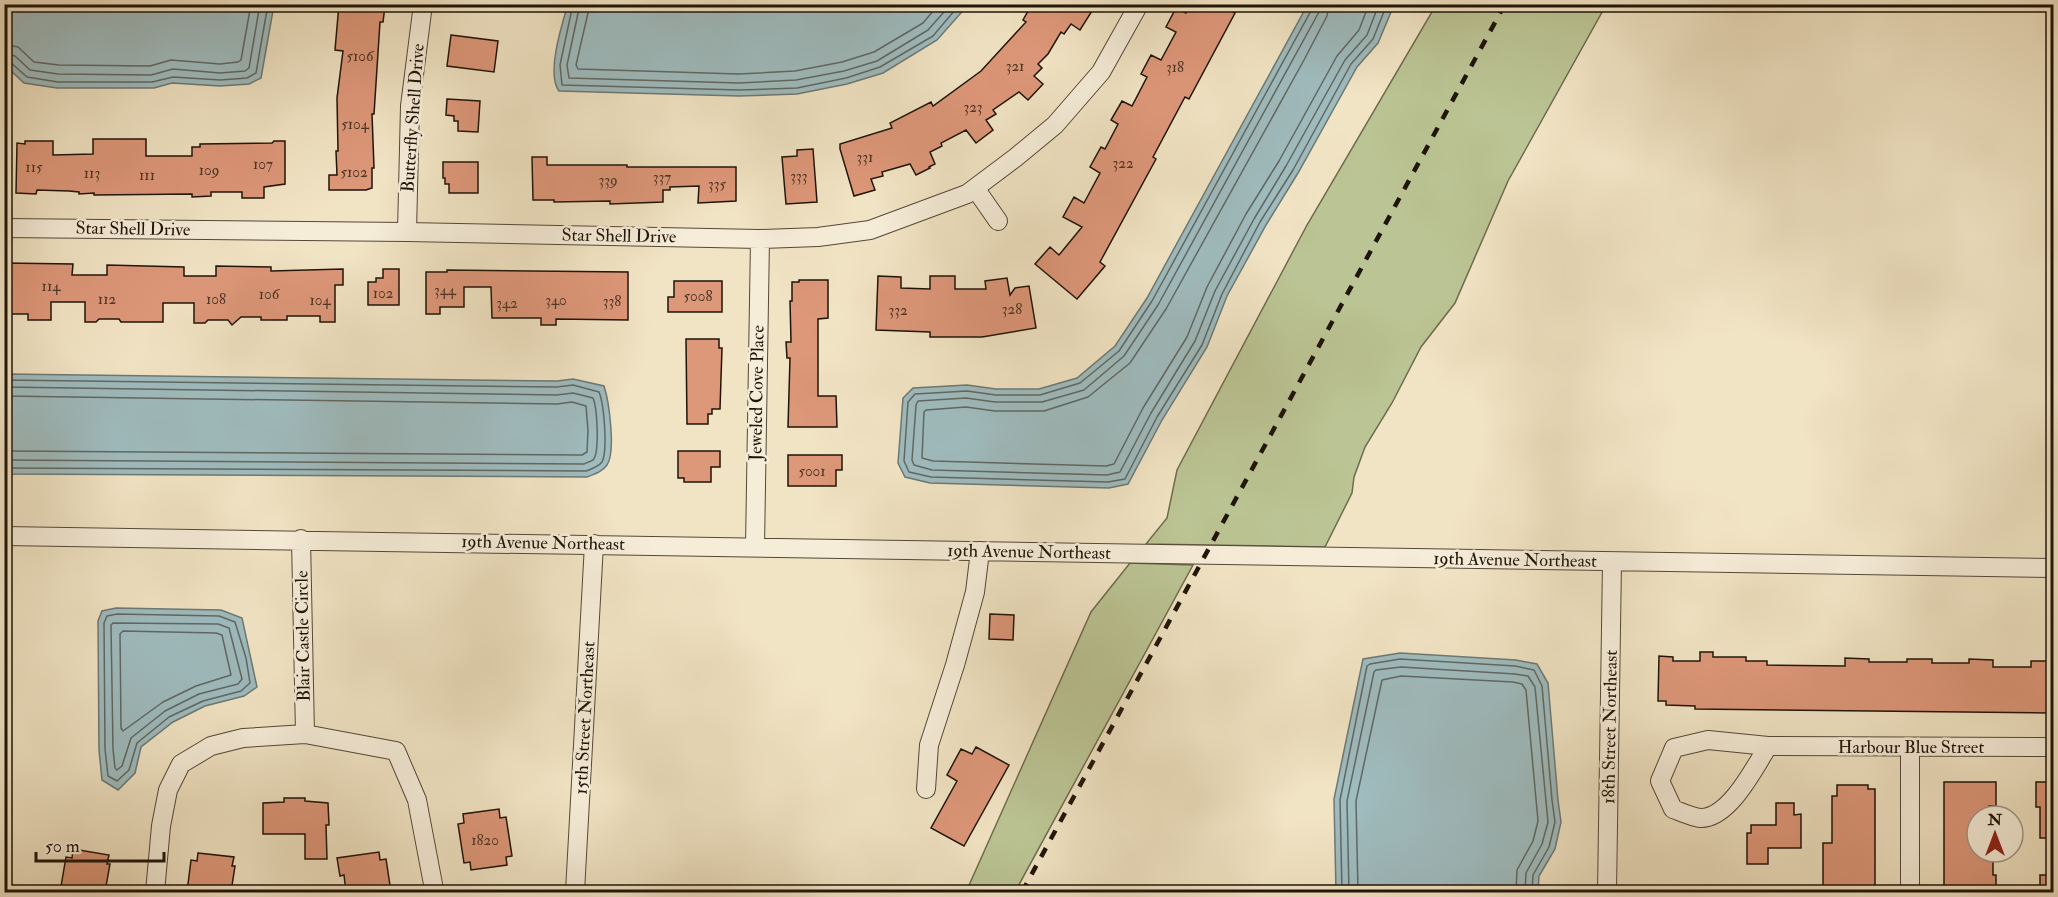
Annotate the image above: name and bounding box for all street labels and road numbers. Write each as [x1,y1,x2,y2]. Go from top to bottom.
street label: Butterfly Shell Drive [396,42,430,193]
street label: Star Shell Drive [75,216,191,242]
street label: Star Shell Drive [561,223,677,249]
street label: Jeweled Cove Place [744,325,770,462]
street label: 19th Avenue Northeast [461,530,625,556]
street label: 19th Avenue Northeast [947,539,1111,565]
street label: 19th Avenue Northeast [1433,547,1597,573]
street label: Blair Castle Circle [290,570,316,702]
street label: 15th Street Northeast [569,640,601,795]
street label: 18th Street Northeast [1597,649,1623,804]
street label: Harbour Blue Street [1838,736,1984,759]

